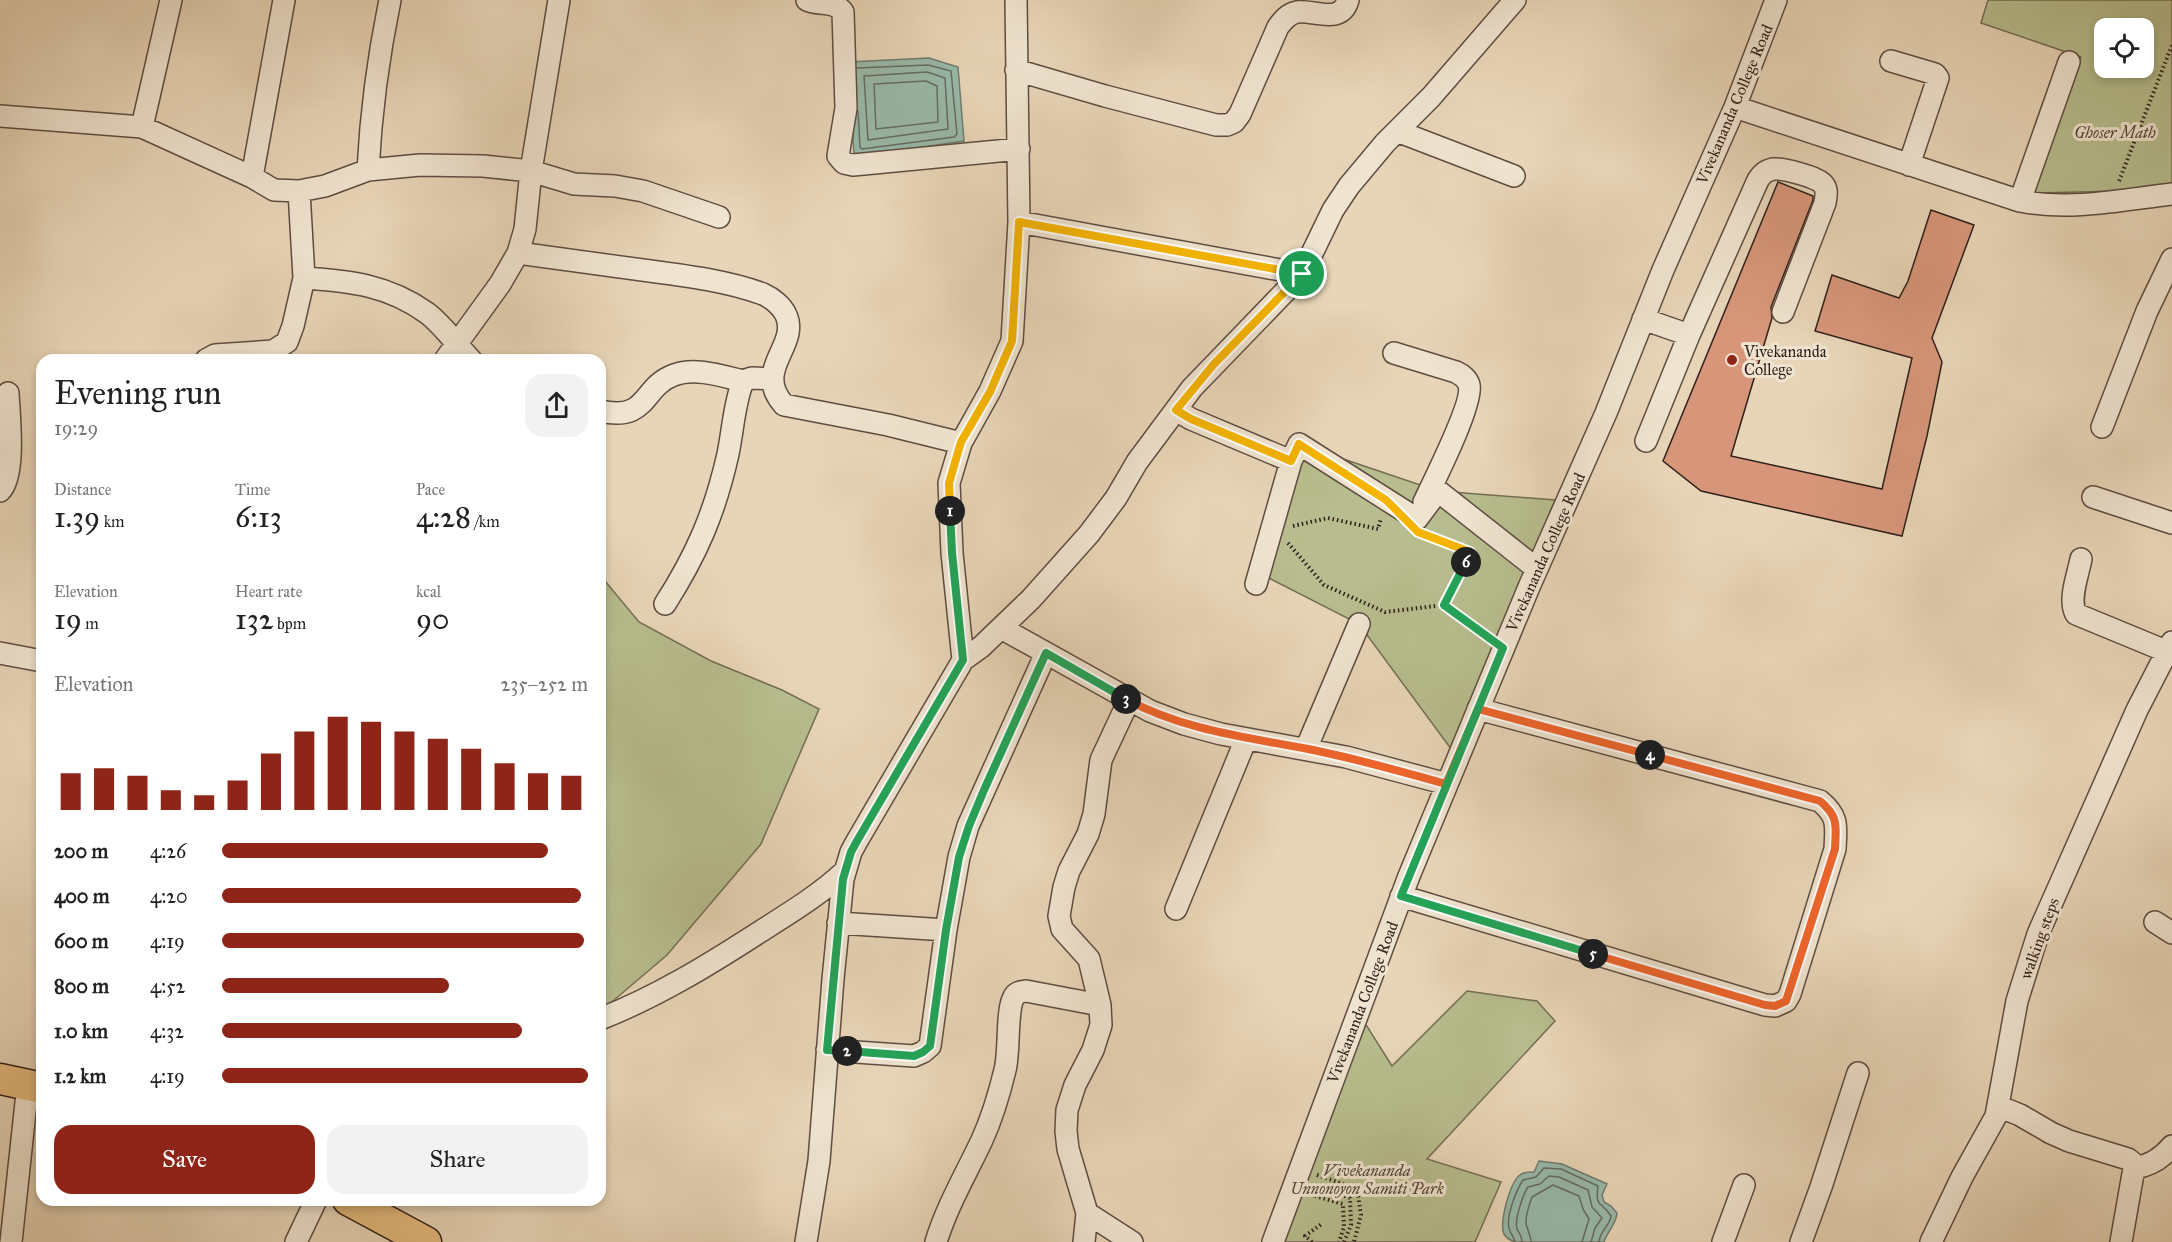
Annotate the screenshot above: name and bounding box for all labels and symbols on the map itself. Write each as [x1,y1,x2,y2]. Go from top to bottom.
street label: Vivekananda College Road [1692,21,1778,188]
park label: Ghoser Math [2074,123,2156,142]
pin [1276,248,1327,299]
place label: Vivekananda College [1743,342,1827,380]
marker: Vivekananda College [1725,353,1739,367]
street label: Vivekananda College Road [1501,470,1590,636]
pin: 1 [935,496,965,526]
pin: 6 [1451,547,1481,577]
pin: 3 [1111,684,1141,714]
pin: 4 [1635,740,1665,770]
street label: walking steps [2016,895,2064,982]
street label: Vivekananda College Road [1322,919,1403,1087]
pin: 5 [1578,939,1608,969]
pin: 2 [832,1036,862,1066]
park label: Vivekananda Unnonoyon Samiti Park [1290,1161,1444,1198]

